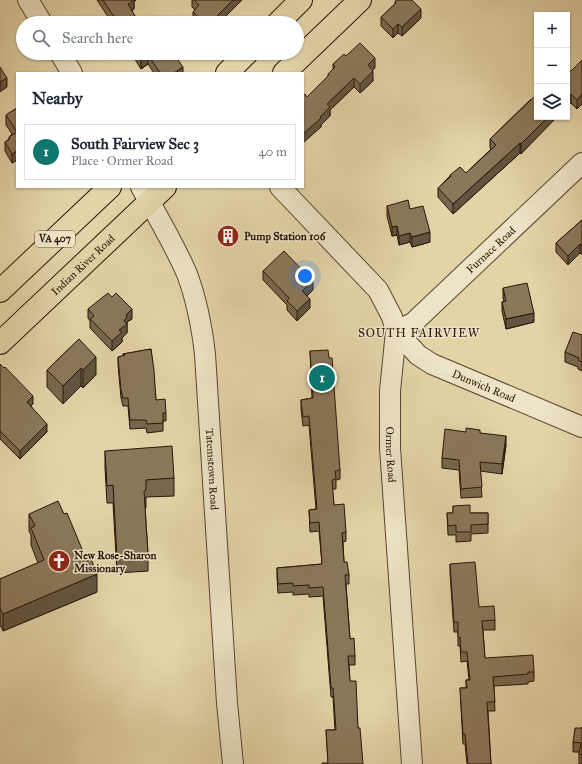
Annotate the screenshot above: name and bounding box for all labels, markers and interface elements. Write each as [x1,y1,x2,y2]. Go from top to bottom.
map controls [534,12,570,120]
button: + [534,12,570,48]
search box [16,16,304,60]
icon: search [30,27,52,49]
text: Search here [62,29,133,47]
button: − [534,48,570,84]
button: layers [534,84,570,120]
text: Nearby [32,88,83,109]
text: South Fairview Sec 3 [71,135,199,153]
text: 1 [43,144,49,160]
text: 40 m [258,144,287,160]
text: Place · Ormer Road [71,153,173,169]
building icon: Pump Station 106 [215,223,241,249]
street label: Furnace Road [464,224,519,276]
place label: Pump Station 106 [244,230,327,244]
road number: VA 407 [35,231,75,247]
street label: Indian River Road [48,231,118,298]
your location [295,266,315,286]
district label: SOUTH FAIRVIEW [358,326,480,340]
pin: 1 [309,363,335,393]
street label: Dunwich Road [450,367,518,405]
street label: Ormer Road [384,426,399,484]
street label: Tatemstown Road [203,428,221,511]
church icon: New Rose-Sharon Missionary [46,548,72,574]
place label: New Rose-Sharon Missionary [74,549,156,576]

